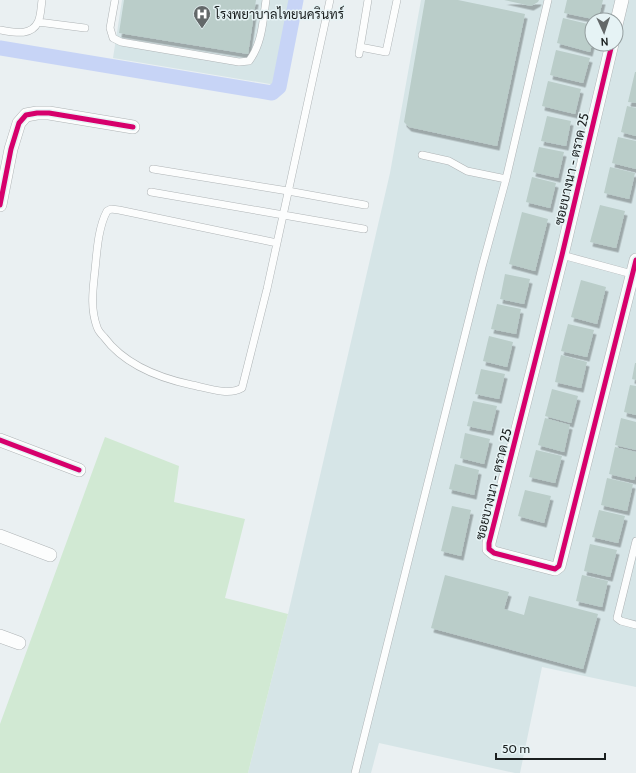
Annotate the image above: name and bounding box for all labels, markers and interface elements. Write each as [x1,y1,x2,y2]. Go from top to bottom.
hospital icon: โรงพยาบาลไทยนครินทร์ [192,4,212,29]
place label: โรงพยาบาลไทยนครินทร์ [214,5,344,22]
north arrow [584,12,624,52]
text: N [600,35,609,49]
street label: ซอยบางนา - ตราด 25 [550,111,592,227]
street label: ซอยบางนา - ตราด 25 [471,426,515,542]
scale bar [496,735,605,761]
text: 50 m [502,741,530,756]

